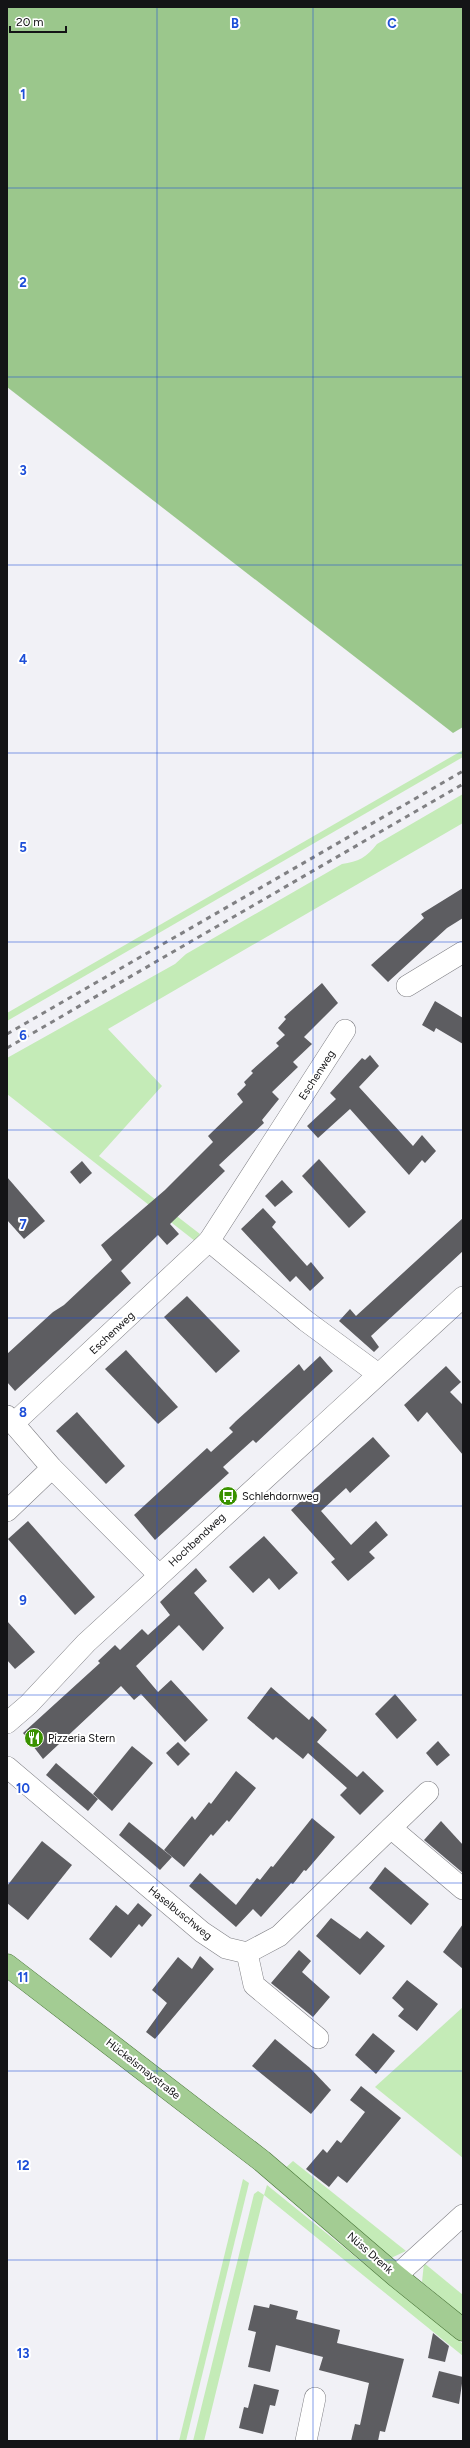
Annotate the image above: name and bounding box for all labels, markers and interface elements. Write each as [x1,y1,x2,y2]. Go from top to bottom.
scale bar [10,8,66,34]
text: 20 m [16,15,44,29]
text: B [231,16,239,31]
text: C [387,16,397,31]
text: 1 [20,87,26,102]
text: 2 [19,275,27,290]
text: 3 [19,463,27,478]
text: 4 [19,652,27,667]
text: 5 [19,840,27,855]
text: 6 [19,1028,27,1043]
street label: Eschenweg [296,1048,338,1102]
text: 7 [19,1217,27,1232]
street label: Eschenweg [87,1309,137,1357]
text: 8 [19,1405,27,1420]
bus stop icon: Schlehdornweg [217,1485,239,1507]
place label: Schlehdornweg [242,1490,319,1503]
street label: Hochbendweg [166,1510,228,1570]
text: 9 [19,1593,27,1608]
restaurant icon: Pizzeria Stern [23,1727,45,1749]
place label: Pizzeria Stern [48,1732,115,1745]
text: 10 [16,1781,30,1796]
street label: Haselbuschweg [146,1883,214,1943]
text: 11 [18,1970,28,1985]
street label: Hückelsmaystraße [103,2036,183,2102]
text: 12 [16,2158,30,2173]
street label: Nüss Drenk [344,2230,396,2277]
text: 13 [17,2346,29,2361]

